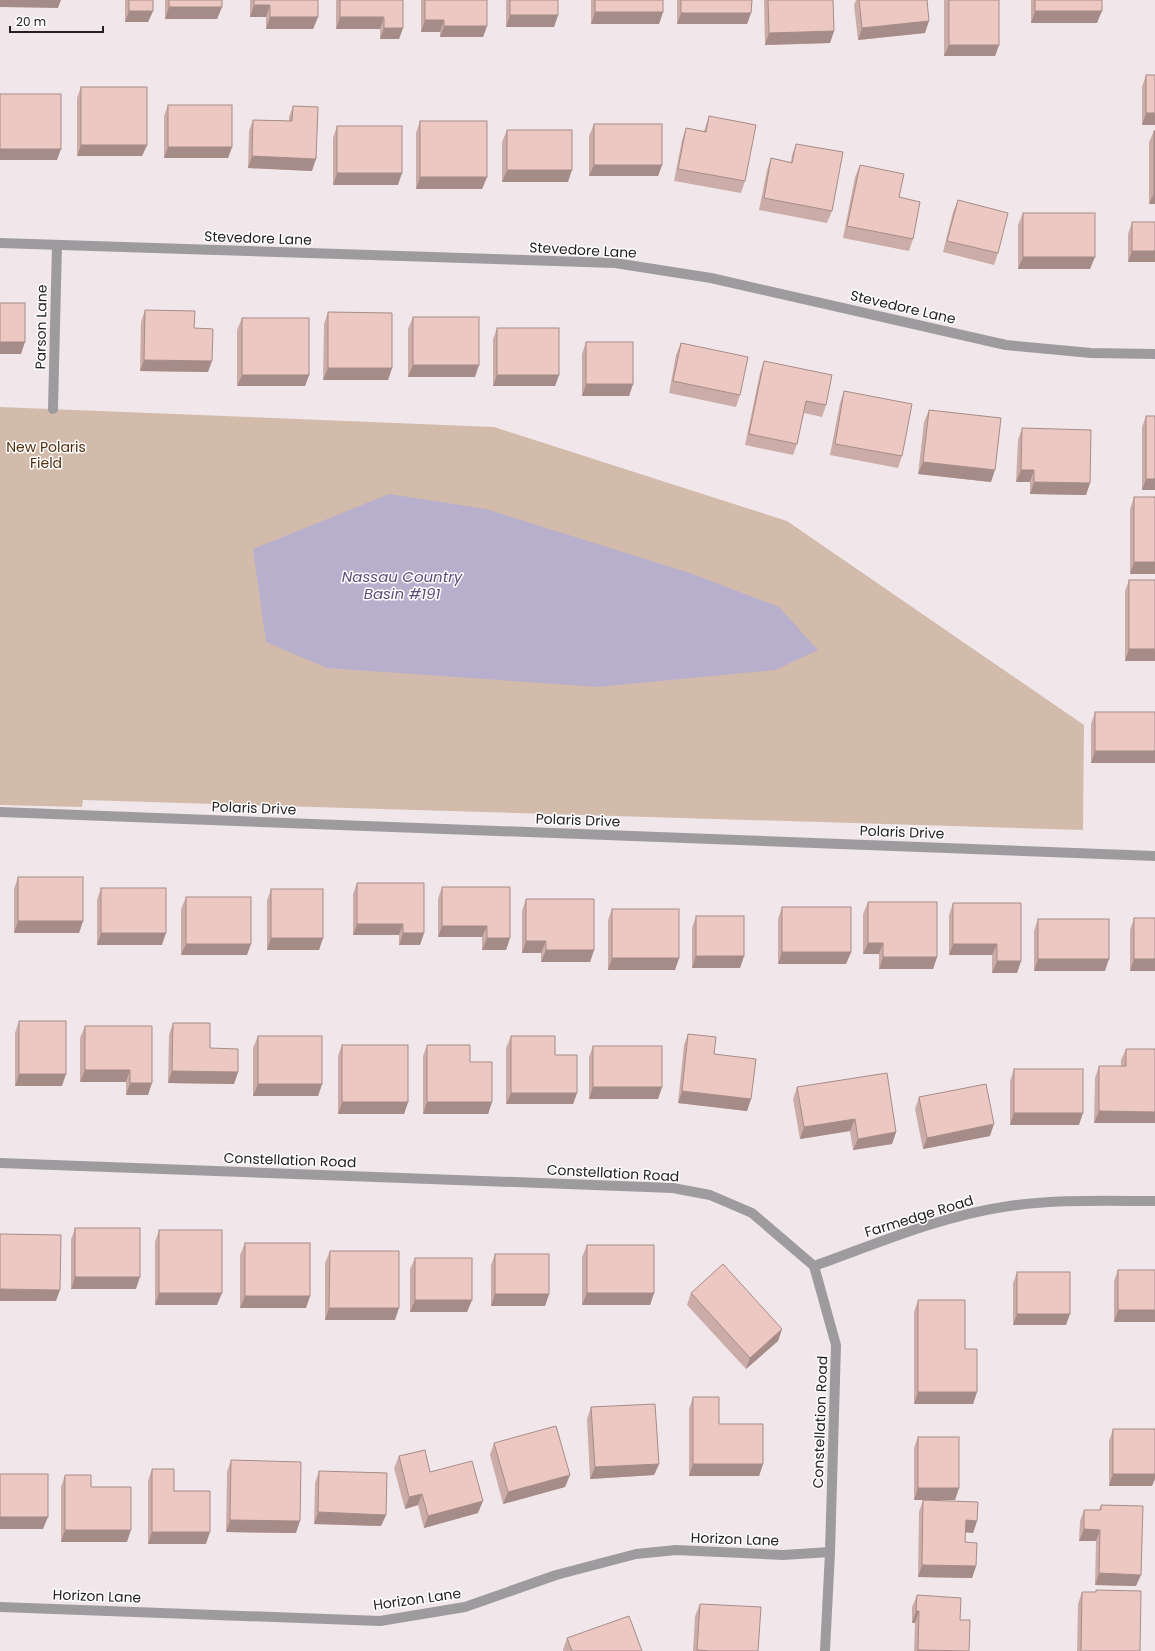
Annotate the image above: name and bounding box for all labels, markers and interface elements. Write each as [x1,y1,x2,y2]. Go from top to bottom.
scale bar [10,8,103,34]
text: 20 m [16,13,46,30]
street label: Stevedore Lane [204,226,313,250]
street label: Stevedore Lane [529,237,638,263]
street label: Parson Lane [30,284,52,370]
street label: Stevedore Lane [848,285,958,329]
park label: New Polaris Field [6,437,86,473]
water label: Nassau Country Basin #191 [342,566,463,604]
street label: Polaris Drive [211,797,297,819]
street label: Polaris Drive [535,809,621,831]
street label: Polaris Drive [859,821,945,843]
street label: Constellation Road [223,1148,357,1172]
street label: Constellation Road [546,1160,680,1186]
street label: Farmedge Road [862,1190,976,1242]
street label: Constellation Road [808,1355,832,1489]
street label: Horizon Lane [690,1527,780,1551]
street label: Horizon Lane [372,1583,463,1615]
street label: Horizon Lane [52,1584,142,1608]

